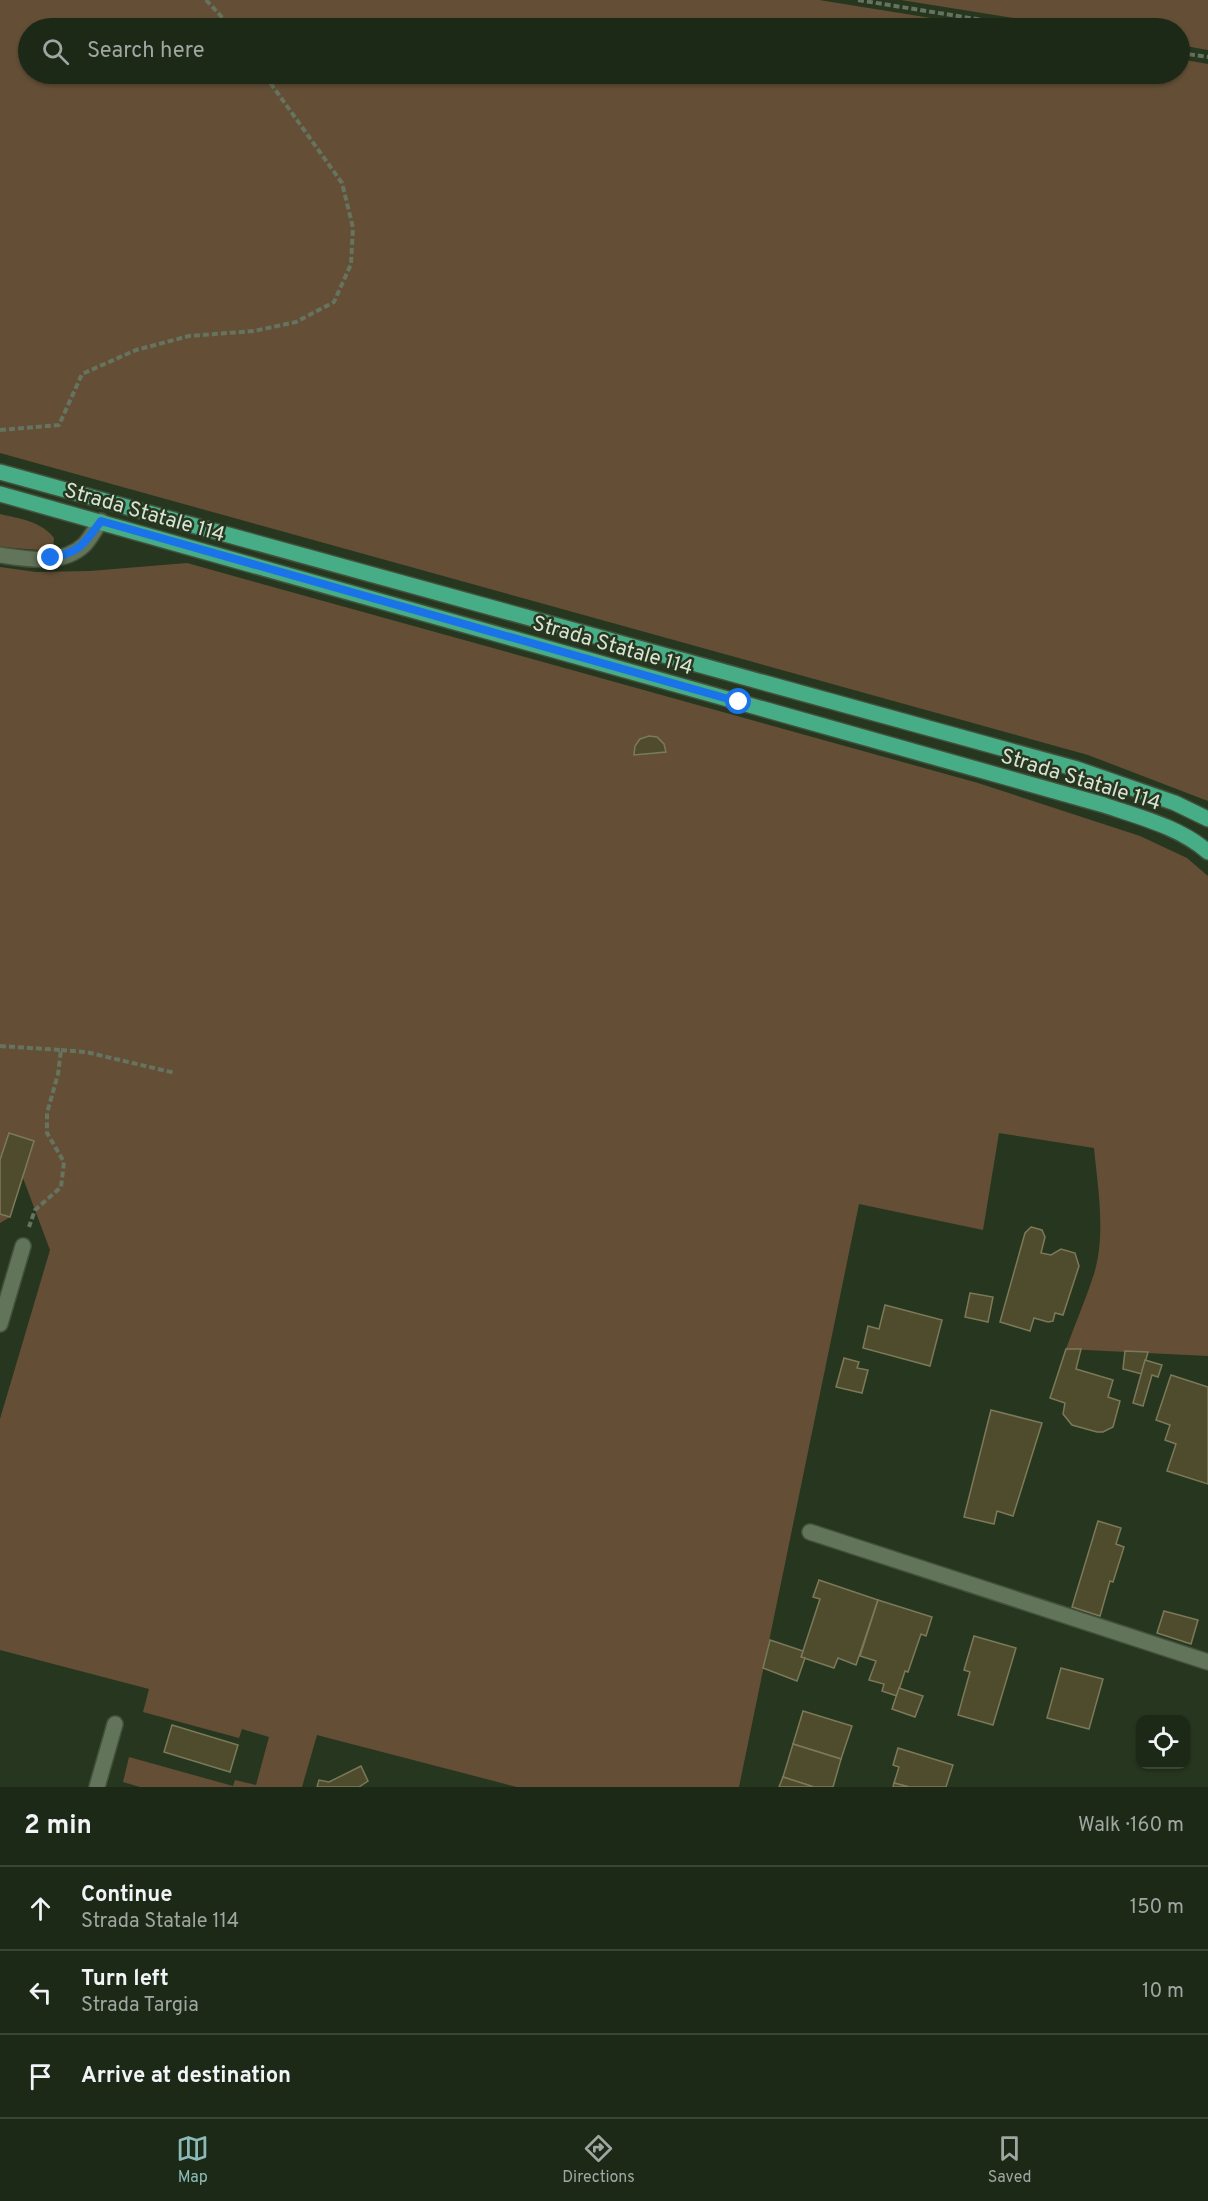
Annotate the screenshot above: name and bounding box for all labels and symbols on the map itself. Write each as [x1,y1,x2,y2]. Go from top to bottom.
street label: Strada Statale 114 [61,478,228,549]
route end [37,544,63,570]
street label: Strada Statale 114 [529,611,696,682]
route start [725,688,751,714]
street label: Strada Statale 114 [997,743,1164,818]

